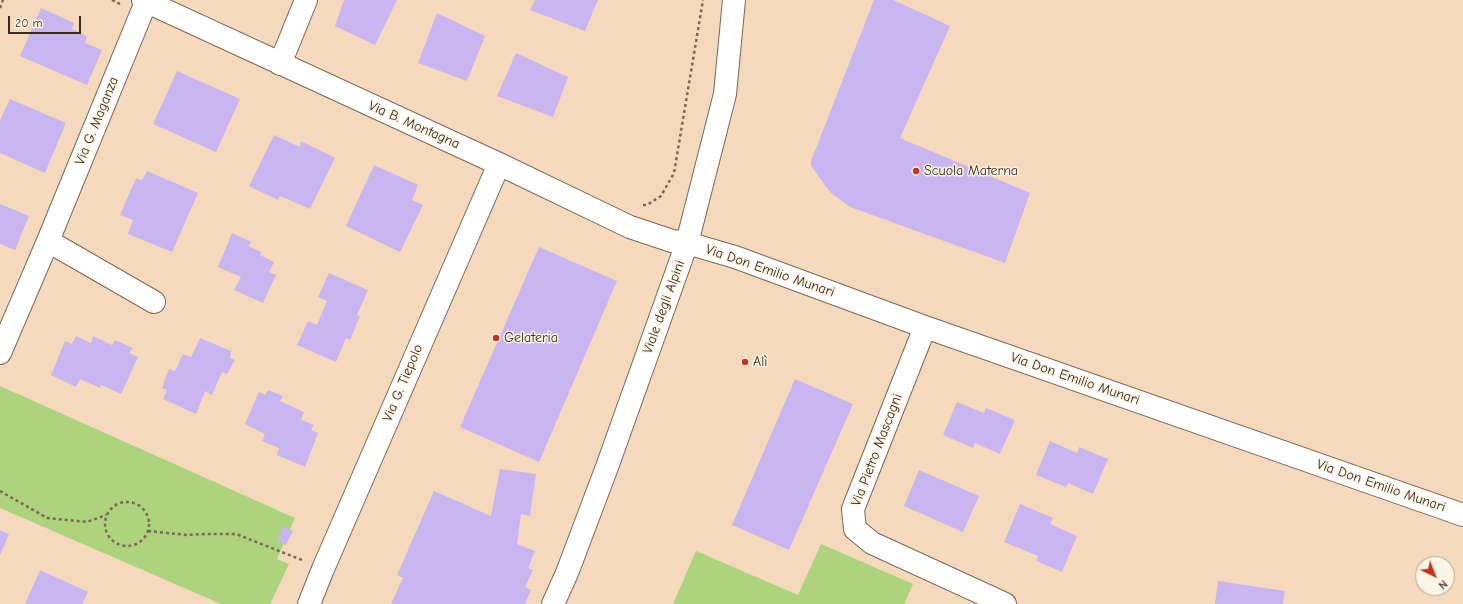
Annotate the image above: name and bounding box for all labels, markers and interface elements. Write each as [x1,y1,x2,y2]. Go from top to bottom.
scale bar [10,8,83,34]
text: 20 m [15,16,43,30]
street label: Via G. Maganza [72,74,122,168]
street label: Via B. Montagna [366,97,462,153]
place label: Scuola Materna [924,163,1018,179]
marker: Scuola Materna [911,166,921,176]
street label: Via Don Emilio Munari [703,241,837,301]
street label: Viale degli Alpini [639,258,689,356]
place label: Gelateria [504,330,558,346]
marker: Gelateria [491,333,501,343]
street label: Via G. Tiepolo [379,342,427,424]
street label: Via Don Emilio Munari [1008,349,1142,409]
place label: Alì [753,354,767,370]
marker: Alì [740,357,750,367]
street label: Via Pietro Mascagni [848,391,906,509]
street label: Via Don Emilio Munari [1314,456,1448,516]
north arrow [1415,556,1455,596]
text: N [1436,577,1450,592]

